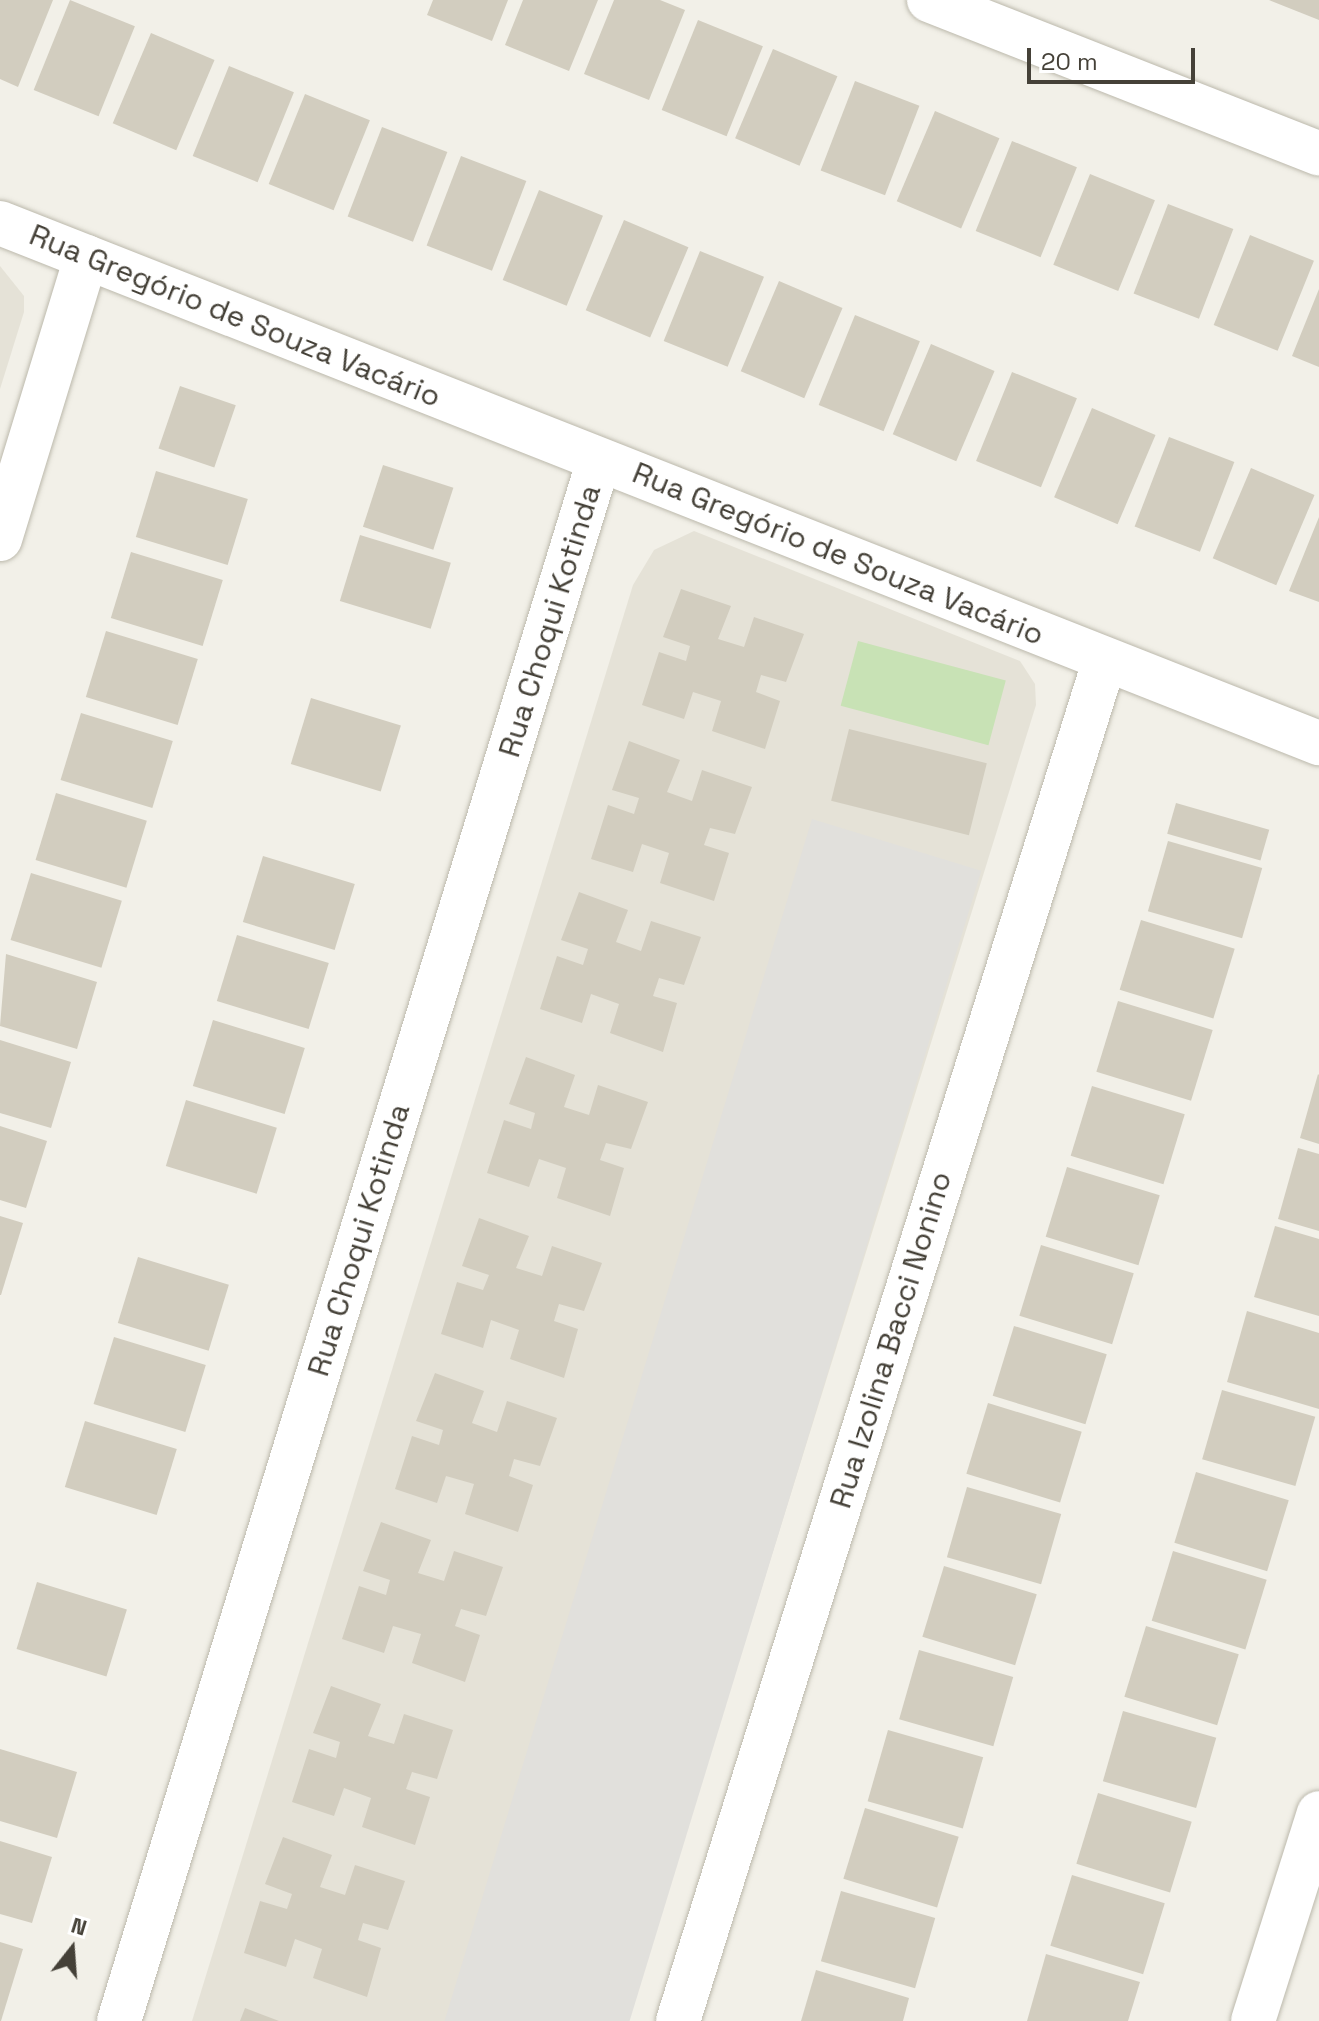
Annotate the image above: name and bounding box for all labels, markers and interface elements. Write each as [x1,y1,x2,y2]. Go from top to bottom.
scale bar [1031,32,1199,82]
text: 20 m [1041,46,1098,77]
street label: Rua Gregório de Souza Vacário [24,217,446,415]
street label: Rua Gregório de Souza Vacário [627,455,1049,653]
street label: Rua Choqui Kotinda [491,480,609,762]
street label: Rua Choqui Kotinda [300,1099,418,1381]
street label: Rua Izolina Bacci Nonino [823,1167,959,1513]
north arrow [32,1909,112,1989]
text: N [68,1911,90,1942]

